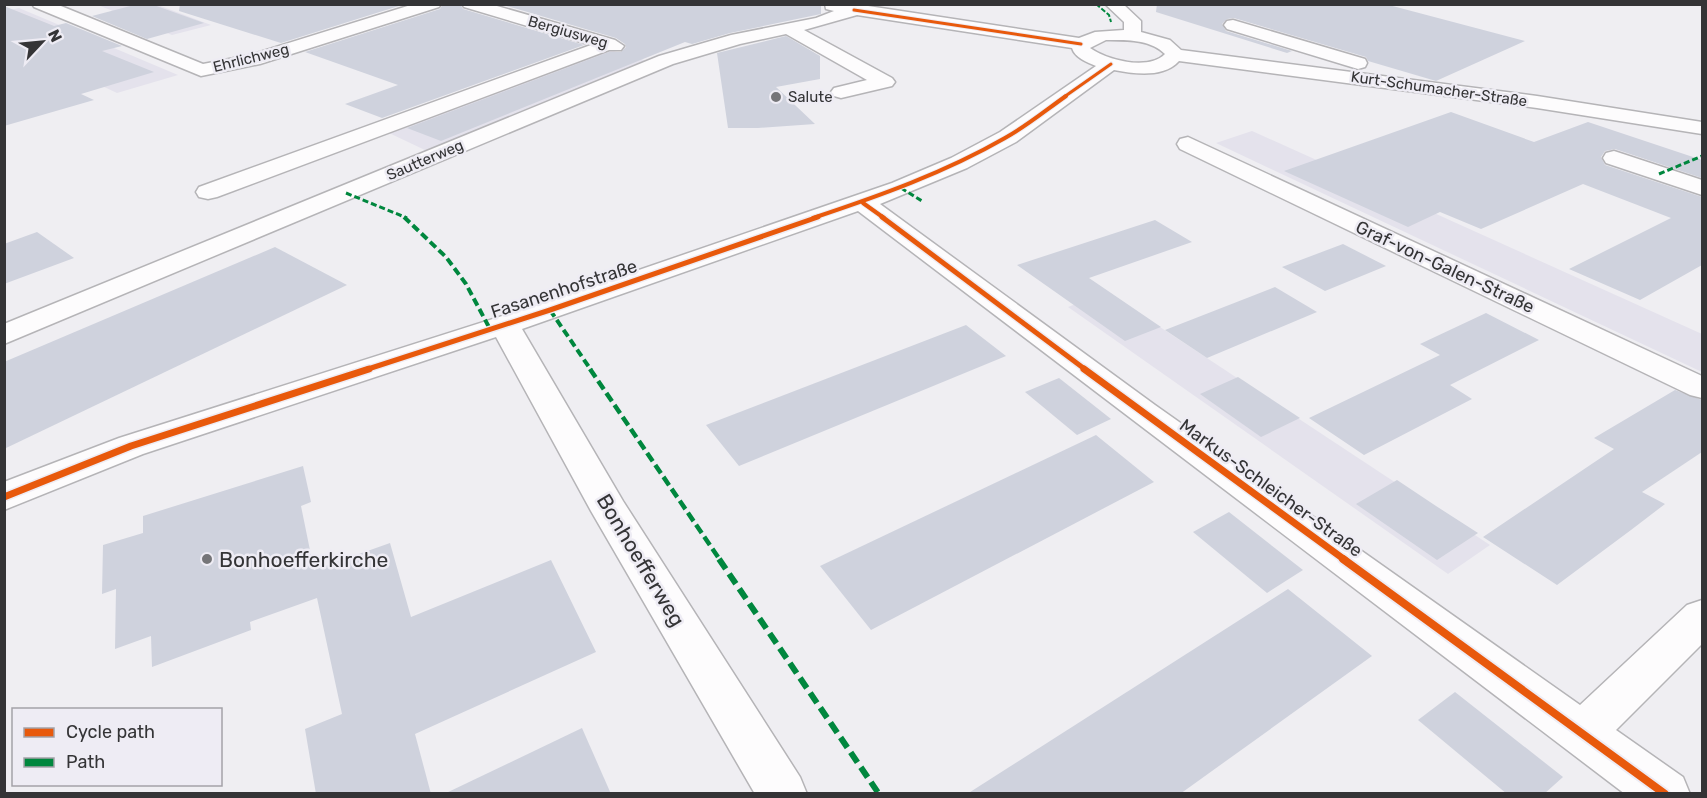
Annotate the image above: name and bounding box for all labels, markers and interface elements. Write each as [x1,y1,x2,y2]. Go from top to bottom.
north arrow [12,12,72,72]
street label: Bergiusweg [526,12,610,52]
text: N [44,26,66,45]
street label: Ehrlichweg [211,40,291,76]
street label: Kurt-Schumacher-Straße [1350,68,1528,110]
place label: Salute [788,88,833,106]
marker: Salute [769,90,783,104]
street label: Sautterweg [384,136,466,184]
street label: Graf-von-Galen-Straße [1352,216,1538,318]
street label: Fasanenhofstraße [488,255,640,323]
street label: Markus-Schleicher-Straße [1175,414,1367,562]
street label: Bonhoefferweg [592,489,690,631]
place label: Bonhoefferkirche [219,547,388,572]
marker: Bonhoefferkirche [200,552,214,566]
legend [12,708,222,786]
text: Cycle path [66,721,155,743]
text: Path [66,751,105,773]

